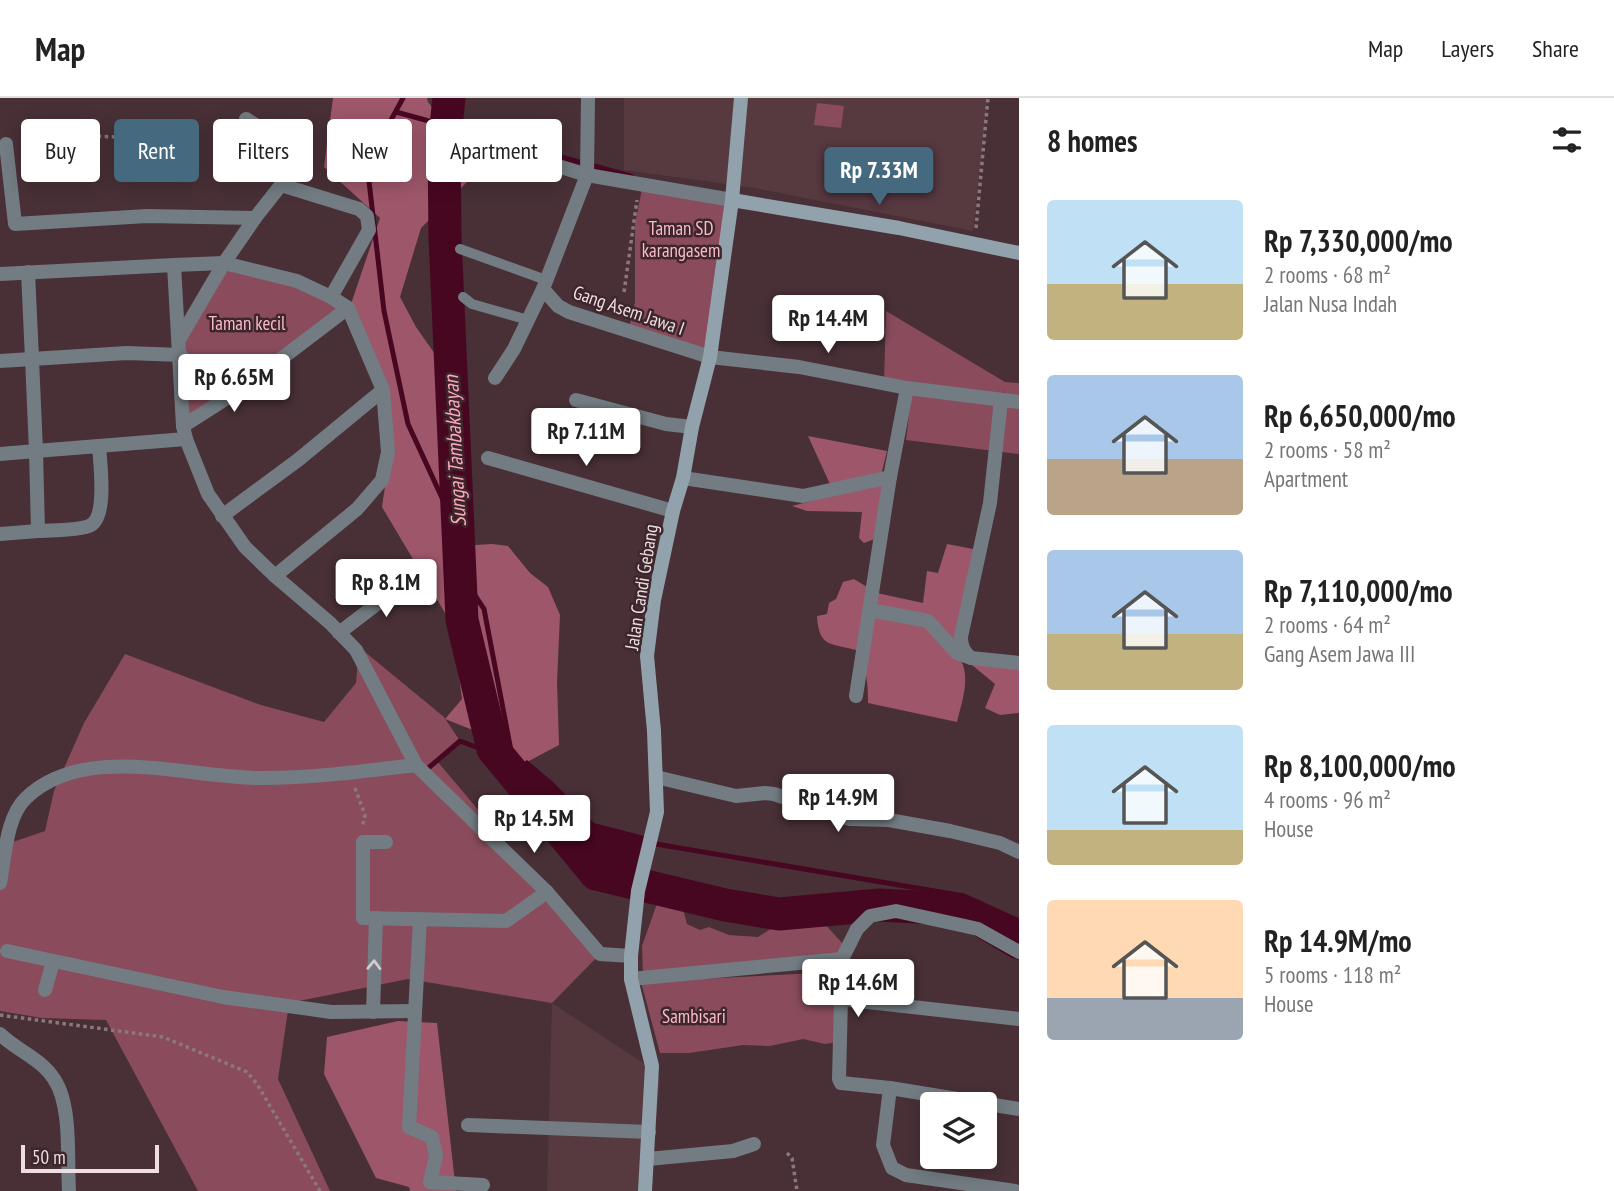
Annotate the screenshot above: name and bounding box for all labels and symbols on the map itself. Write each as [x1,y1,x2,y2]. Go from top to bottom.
pin: Rp 7.33M [807,148,951,207]
park label: Taman SD karangasem [642,216,720,262]
street label: Gang Asem Jawa I [570,280,688,340]
pin: Rp 14.4M [756,296,900,355]
park label: Taman kecil [208,311,286,335]
pin: Rp 6.65M [162,354,306,414]
water label: Sungai Tambakbayan [437,373,472,527]
pin: Rp 7.11M [514,408,658,468]
street label: Jalan Candi Gebang [619,522,663,653]
pin: Rp 8.1M [321,560,451,619]
pin: Rp 14.9M [766,774,910,834]
pin: Rp 14.5M [462,796,606,855]
one-way arrow [367,959,382,970]
pin: Rp 14.6M [786,960,930,1019]
park label: Sambisari [662,1004,726,1028]
scale bar [21,1142,159,1174]

